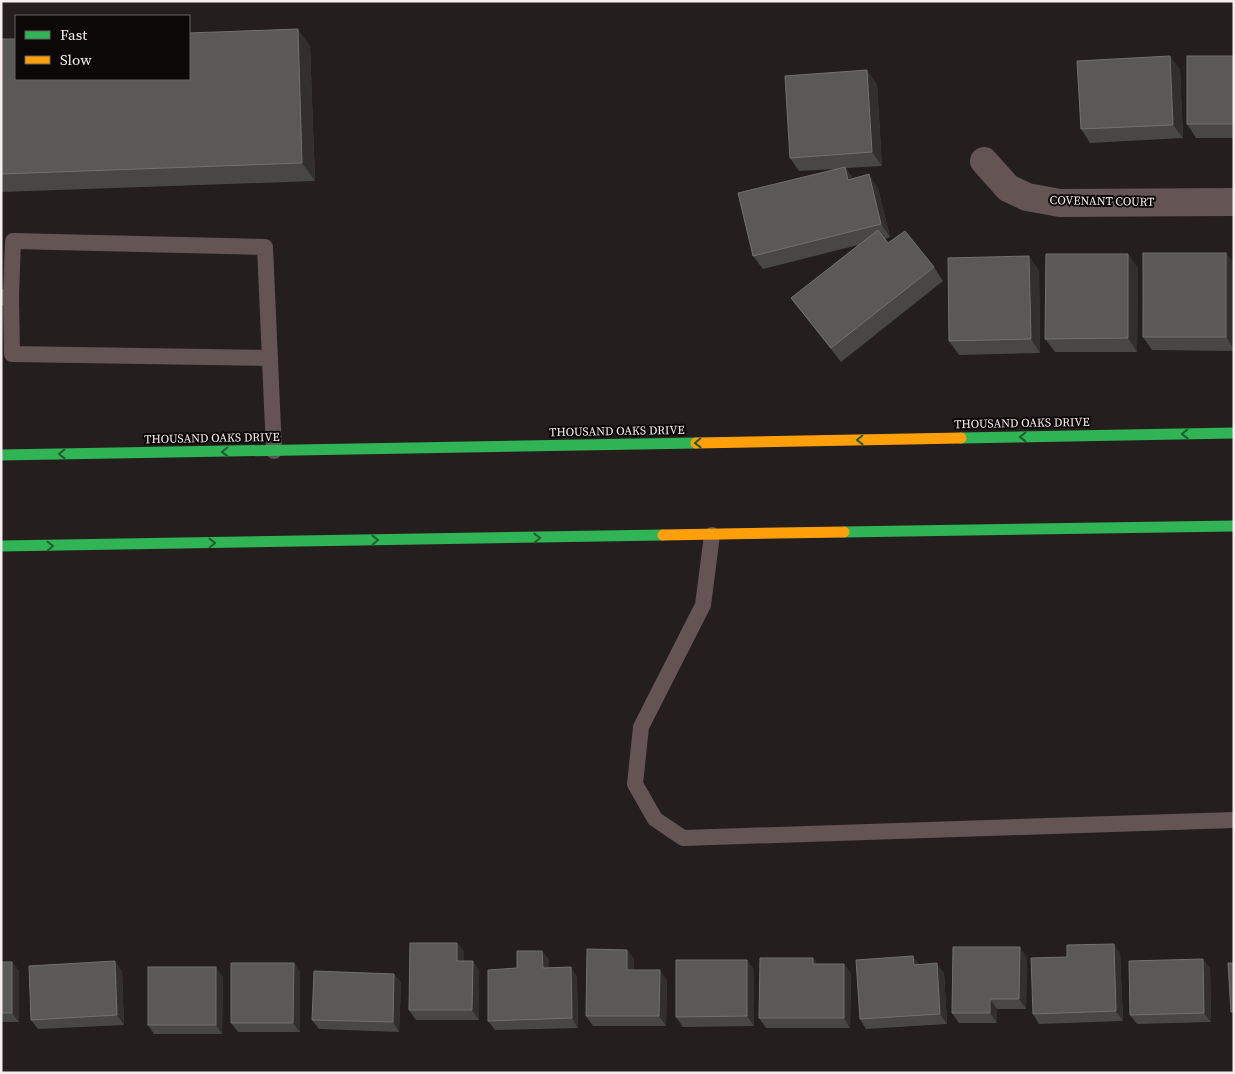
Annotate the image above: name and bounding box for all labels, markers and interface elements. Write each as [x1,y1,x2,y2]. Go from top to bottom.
legend [15,15,190,80]
text: Fast [60,24,87,45]
text: Slow [60,49,92,70]
street label: COVENANT COURT [1050,192,1155,210]
street label: THOUSAND OAKS DRIVE [954,414,1090,432]
street label: THOUSAND OAKS DRIVE [549,422,685,440]
street label: THOUSAND OAKS DRIVE [144,429,280,447]
one-way arrow [1181,429,1188,439]
one-way arrow [1018,432,1026,442]
one-way arrow [856,435,864,445]
one-way arrow [693,438,701,448]
one-way arrow [221,447,228,457]
one-way arrow [58,449,66,459]
one-way arrow [534,532,542,543]
one-way arrow [372,535,379,545]
one-way arrow [209,538,217,548]
one-way arrow [46,540,54,551]

